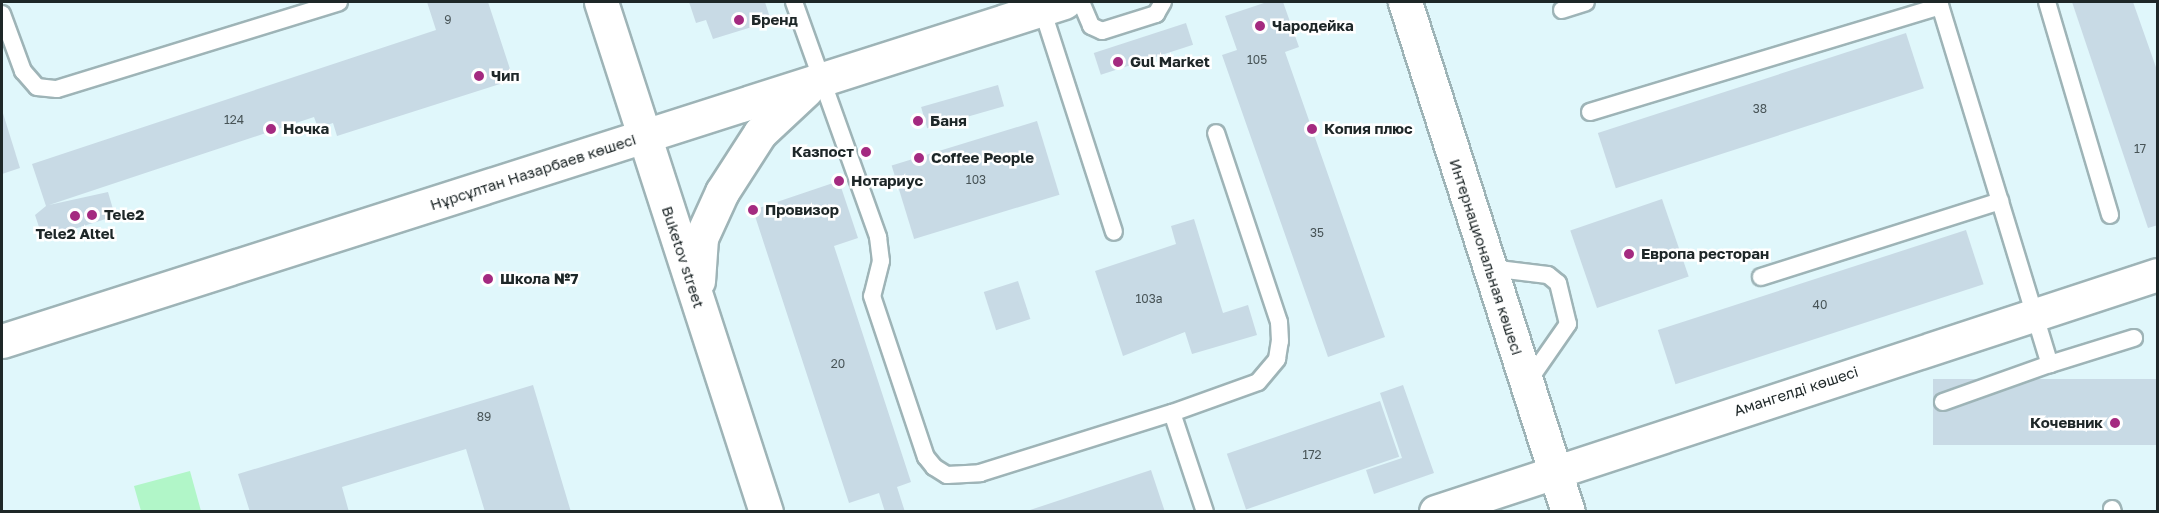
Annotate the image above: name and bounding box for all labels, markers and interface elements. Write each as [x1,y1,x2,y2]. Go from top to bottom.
place label: Бренд [751,11,798,29]
house number: 9 [444,13,452,27]
marker: Бренд [732,13,746,27]
place label: Чародейка [1272,17,1354,35]
marker: Чародейка [1253,19,1267,33]
place label: Gul Market [1130,53,1210,71]
house number: 105 [1247,53,1267,67]
marker: Gul Market [1111,55,1125,69]
place label: Чип [491,67,519,85]
marker: Чип [472,69,486,83]
house number: 38 [1753,102,1767,116]
place label: Баня [930,112,967,130]
house number: 124 [224,113,244,127]
marker: Баня [911,114,925,128]
place label: Ночка [283,120,329,138]
place label: Копия плюс [1324,120,1413,138]
marker: Ночка [264,122,278,136]
marker: Копия плюс [1305,122,1319,136]
street label: Нұрсұлтан Назарбаев көшесі [428,130,638,214]
house number: 17 [2134,142,2146,156]
place label: Казпост [792,143,854,161]
marker: Казпост [859,145,873,159]
place label: Coffee People [931,149,1034,167]
marker: Coffee People [912,151,926,165]
street label: Интернациональная көшесі [1446,157,1526,357]
place label: Нотариус [851,172,923,190]
house number: 103 [966,173,986,187]
marker: Нотариус [832,174,846,188]
place label: Провизор [765,201,839,219]
marker: Провизор [746,203,760,217]
street label: Buketov street [658,204,708,310]
place label: Tele2 [104,206,144,224]
marker: Tele2 [85,208,99,222]
marker: Tele2 Altel [68,209,82,223]
place label: Tele2 Altel [35,225,115,243]
house number: 35 [1310,226,1324,240]
place label: Европа ресторан [1641,245,1769,263]
marker: Европа ресторан [1622,247,1636,261]
place label: Школа №7 [500,270,578,288]
marker: Школа №7 [481,272,495,286]
house number: 103а [1135,292,1163,306]
house number: 40 [1813,298,1827,312]
house number: 20 [831,357,845,371]
street label: Амангелді көшесі [1732,362,1860,420]
house number: 89 [477,410,491,424]
place label: Кочевник [2030,414,2103,432]
marker: Кочевник [2108,416,2122,430]
house number: 172 [1302,448,1322,462]

